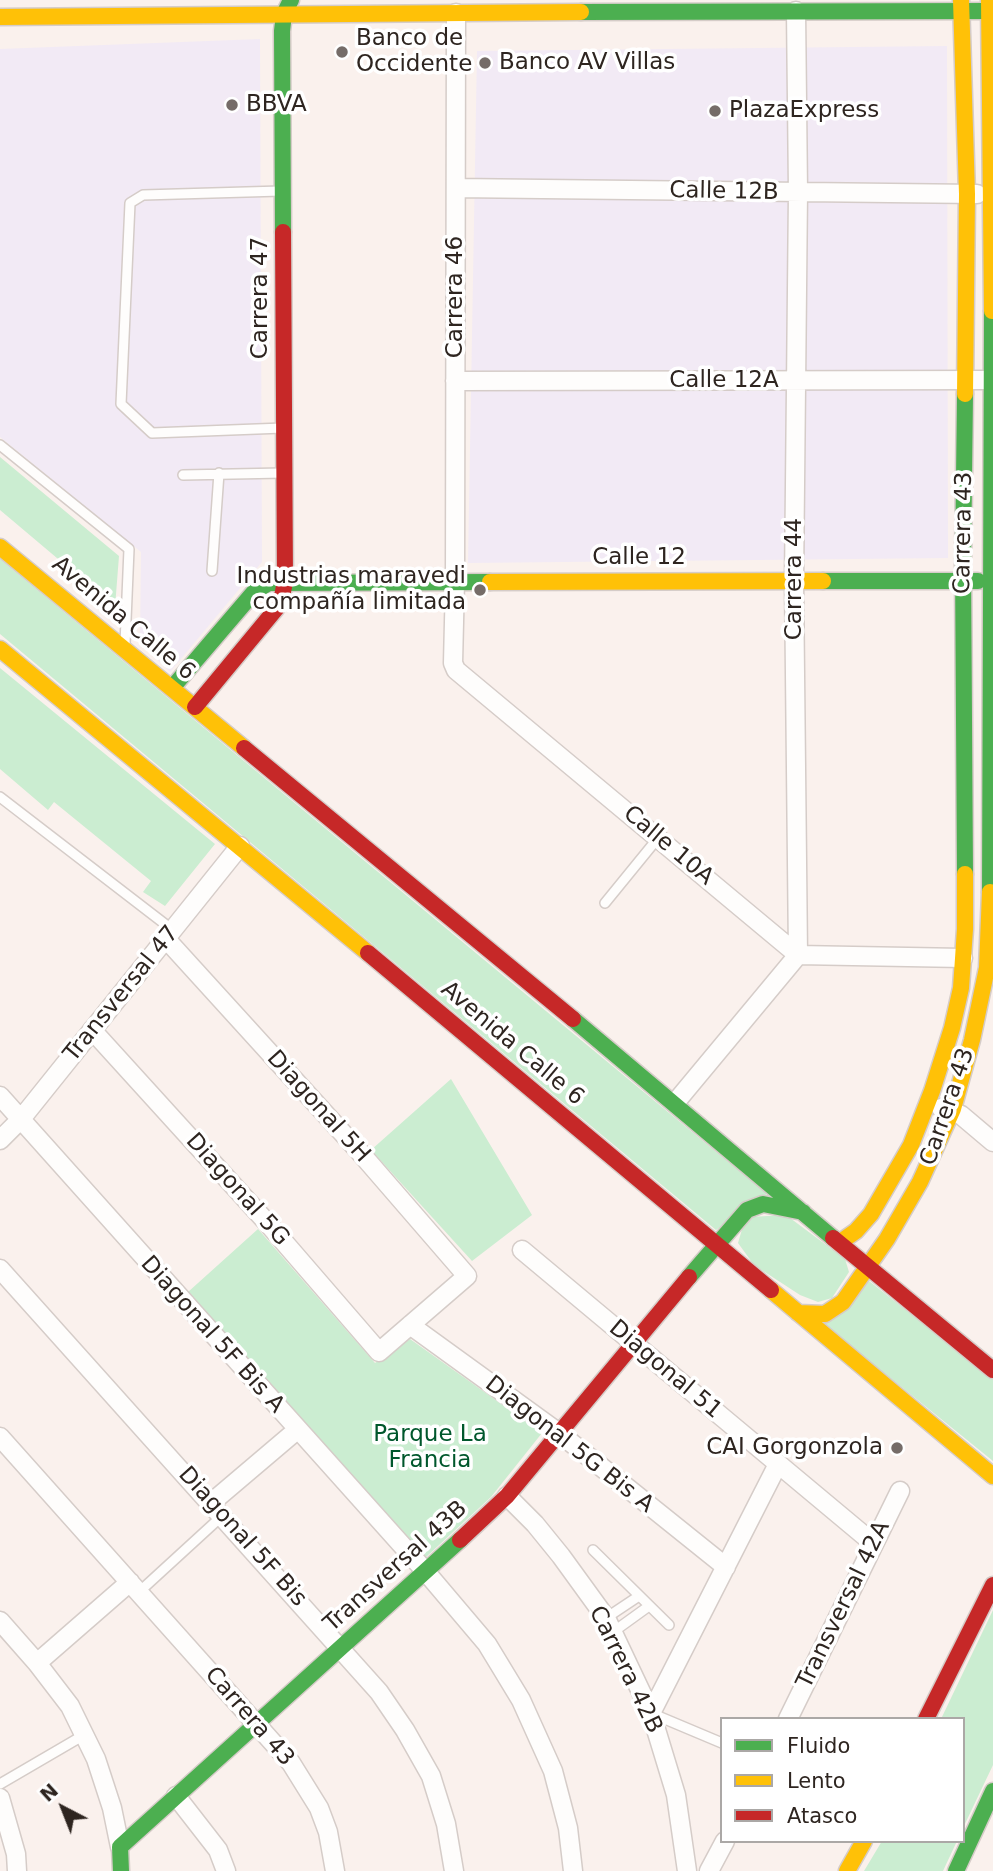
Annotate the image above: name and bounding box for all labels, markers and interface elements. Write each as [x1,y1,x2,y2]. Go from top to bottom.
place label: Banco de Occidente [356,25,472,79]
marker: Banco de Occidente [334,44,350,60]
place label: Banco AV Villas [499,49,675,77]
marker: Banco AV Villas [477,55,493,71]
place label: BBVA [246,91,307,119]
marker: BBVA [224,97,240,113]
place label: PlazaExpress [729,97,879,125]
marker: PlazaExpress [707,103,723,119]
street label: Calle 12B [669,177,779,207]
street label: Carrera 46 [442,236,470,358]
street label: Carrera 47 [247,237,275,359]
street label: Calle 12A [669,367,779,395]
street label: Carrera 43 [949,472,979,594]
street label: Carrera 44 [781,518,809,640]
street label: Calle 12 [592,544,686,572]
street label: Avenida Calle 6 [46,551,200,687]
place label: Industrias maravedi compañía limitada [236,563,466,617]
marker: Industrias maravedi compañía limitada [472,582,488,598]
street label: Calle 10A [617,800,719,892]
street label: Transversal 47 [59,920,185,1068]
street label: Avenida Calle 6 [435,976,589,1112]
street label: Diagonal 5H [261,1045,375,1169]
street label: Carrera 43 [915,1045,981,1169]
street label: Diagonal 5G [179,1128,295,1252]
street label: Diagonal 5F Bis A [134,1251,290,1419]
street label: Diagonal 51 [603,1315,727,1425]
street label: Diagonal 5G Bis A [479,1371,659,1519]
park label: Parque La Francia [373,1421,487,1475]
place label: CAI Gorgonzola [706,1434,883,1462]
marker: CAI Gorgonzola [889,1440,905,1456]
street label: Diagonal 5F Bis [172,1461,312,1613]
street label: Transversal 43B [319,1496,473,1638]
street label: Transversal 42A [792,1517,896,1693]
street label: Carrera 42B [582,1602,668,1738]
street label: Carrera 43 [198,1662,300,1772]
legend [720,1717,965,1843]
text: Fluido [787,1734,850,1758]
text: Lento [787,1769,846,1793]
north arrow [28,1773,98,1843]
text: N [36,1779,62,1806]
text: Atasco [787,1804,857,1828]

